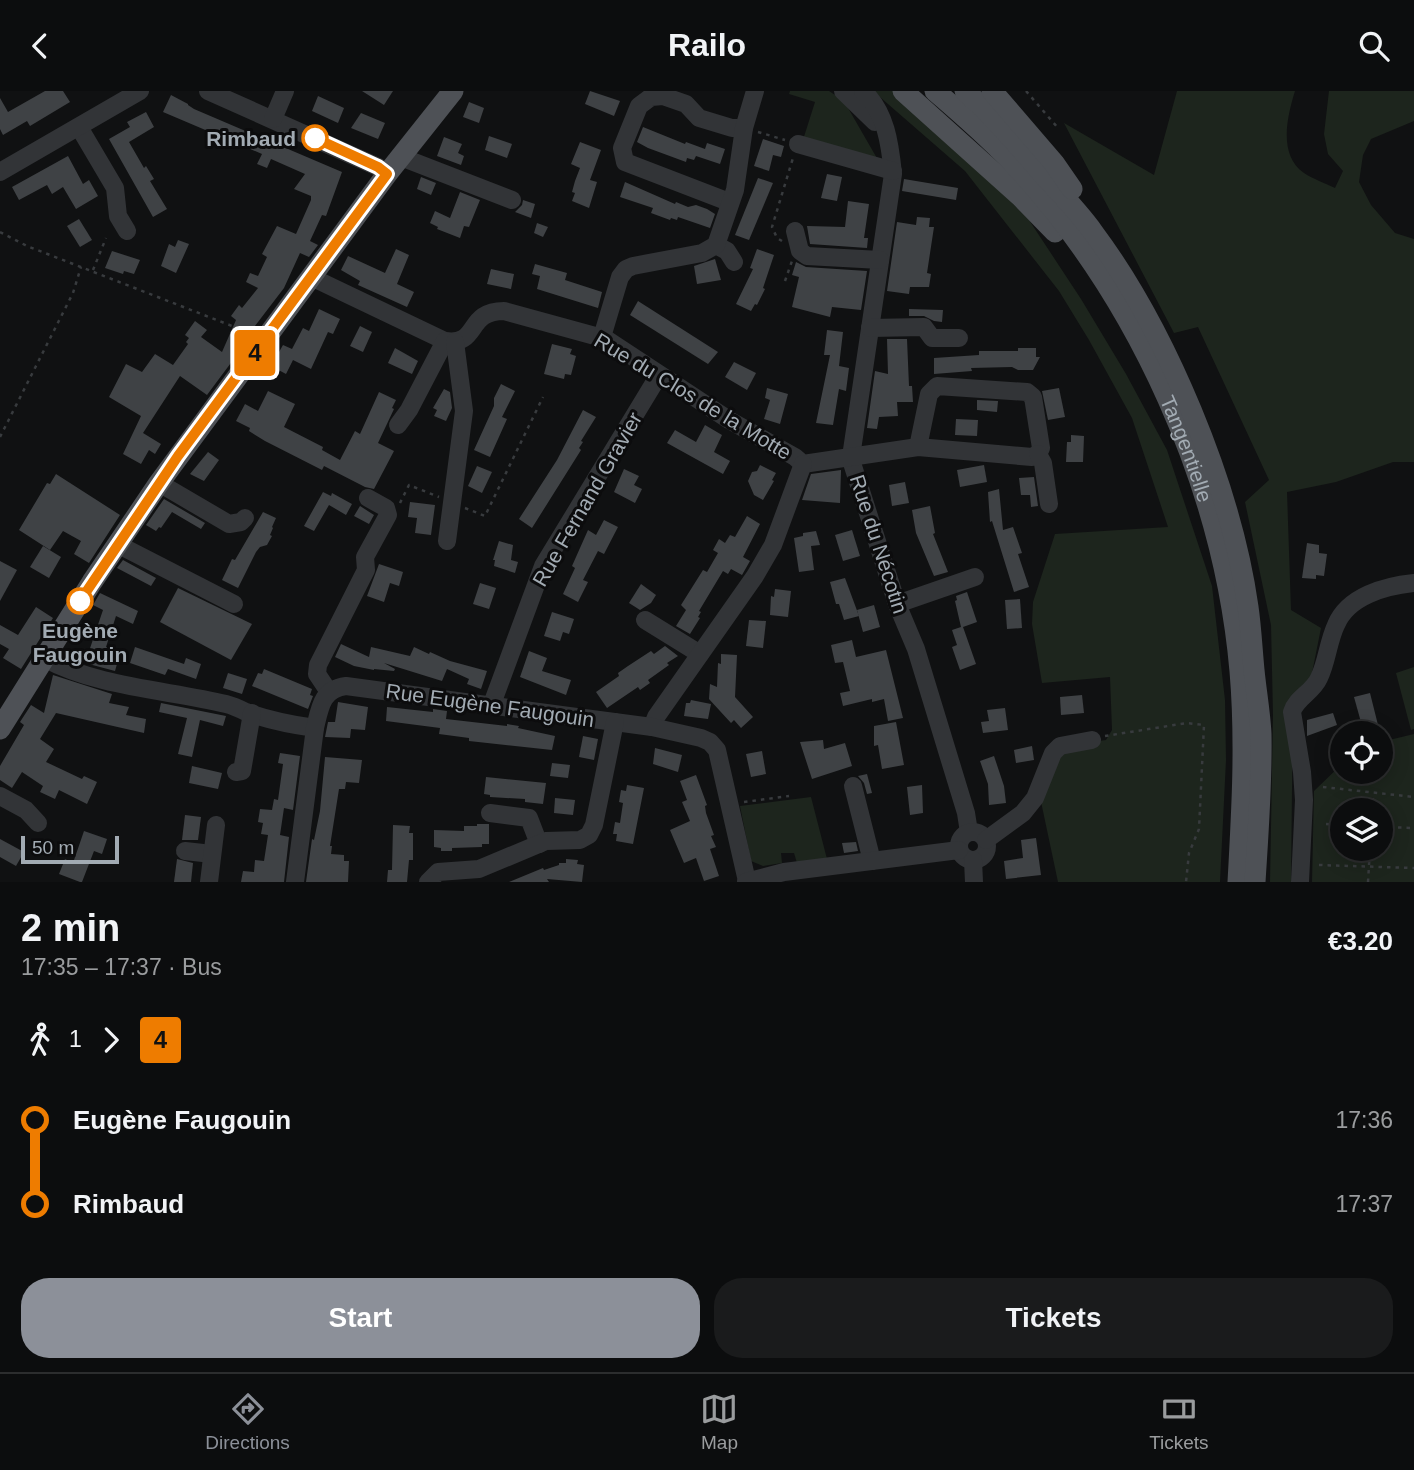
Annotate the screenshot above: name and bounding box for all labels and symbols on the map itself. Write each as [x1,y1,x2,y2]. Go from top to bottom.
marker: Rimbaud [302,125,328,151]
place label: Rimbaud [206,127,296,150]
street label: Rue du Clos de la Motte [591,328,795,464]
line badge: 4 [232,330,278,376]
street label: Tangentielle [1156,392,1217,505]
street label: Rue Fernand Gravier [528,408,646,590]
street label: Rue du Nécotin [846,472,912,616]
marker: Eugène Faugouin [67,588,93,614]
place label: Eugène Faugouin [33,619,127,666]
street label: Rue Eugène Faugouin [384,679,596,731]
scale bar [21,833,119,865]

